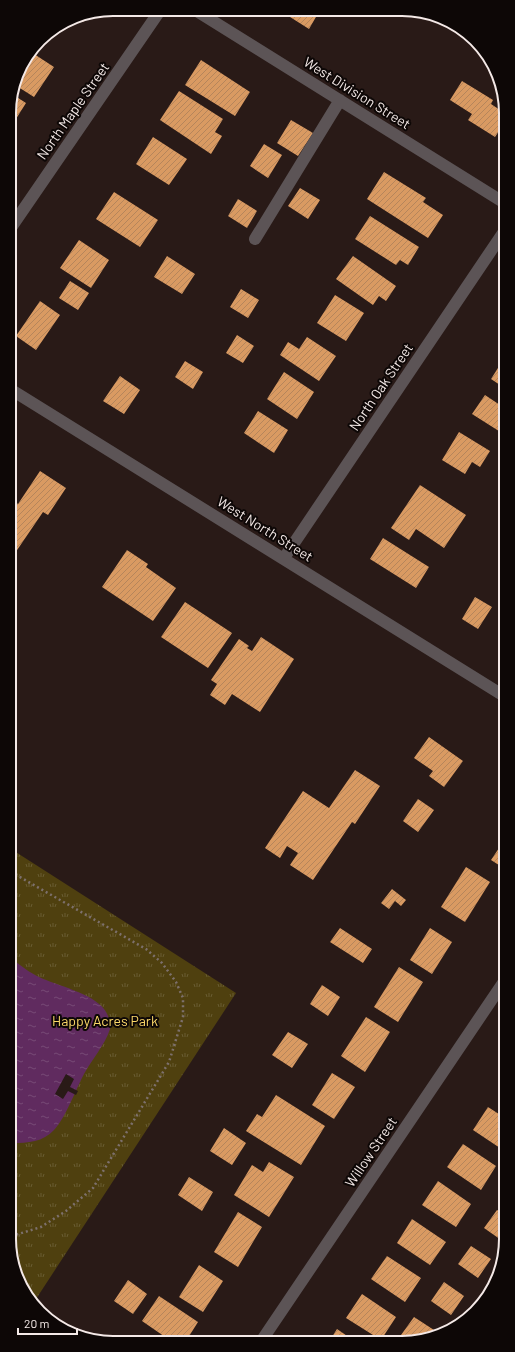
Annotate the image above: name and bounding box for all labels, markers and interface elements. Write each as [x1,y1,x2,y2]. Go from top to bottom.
street label: West Division Street [301,53,414,132]
street label: North Maple Street [33,59,112,162]
street label: North Oak Street [345,340,416,434]
street label: West North Street [214,492,316,565]
park label: Happy Acres Park [52,1012,158,1029]
street label: Willow Street [341,1113,400,1190]
scale bar [18,1310,77,1336]
text: 20 m [24,1316,50,1330]

